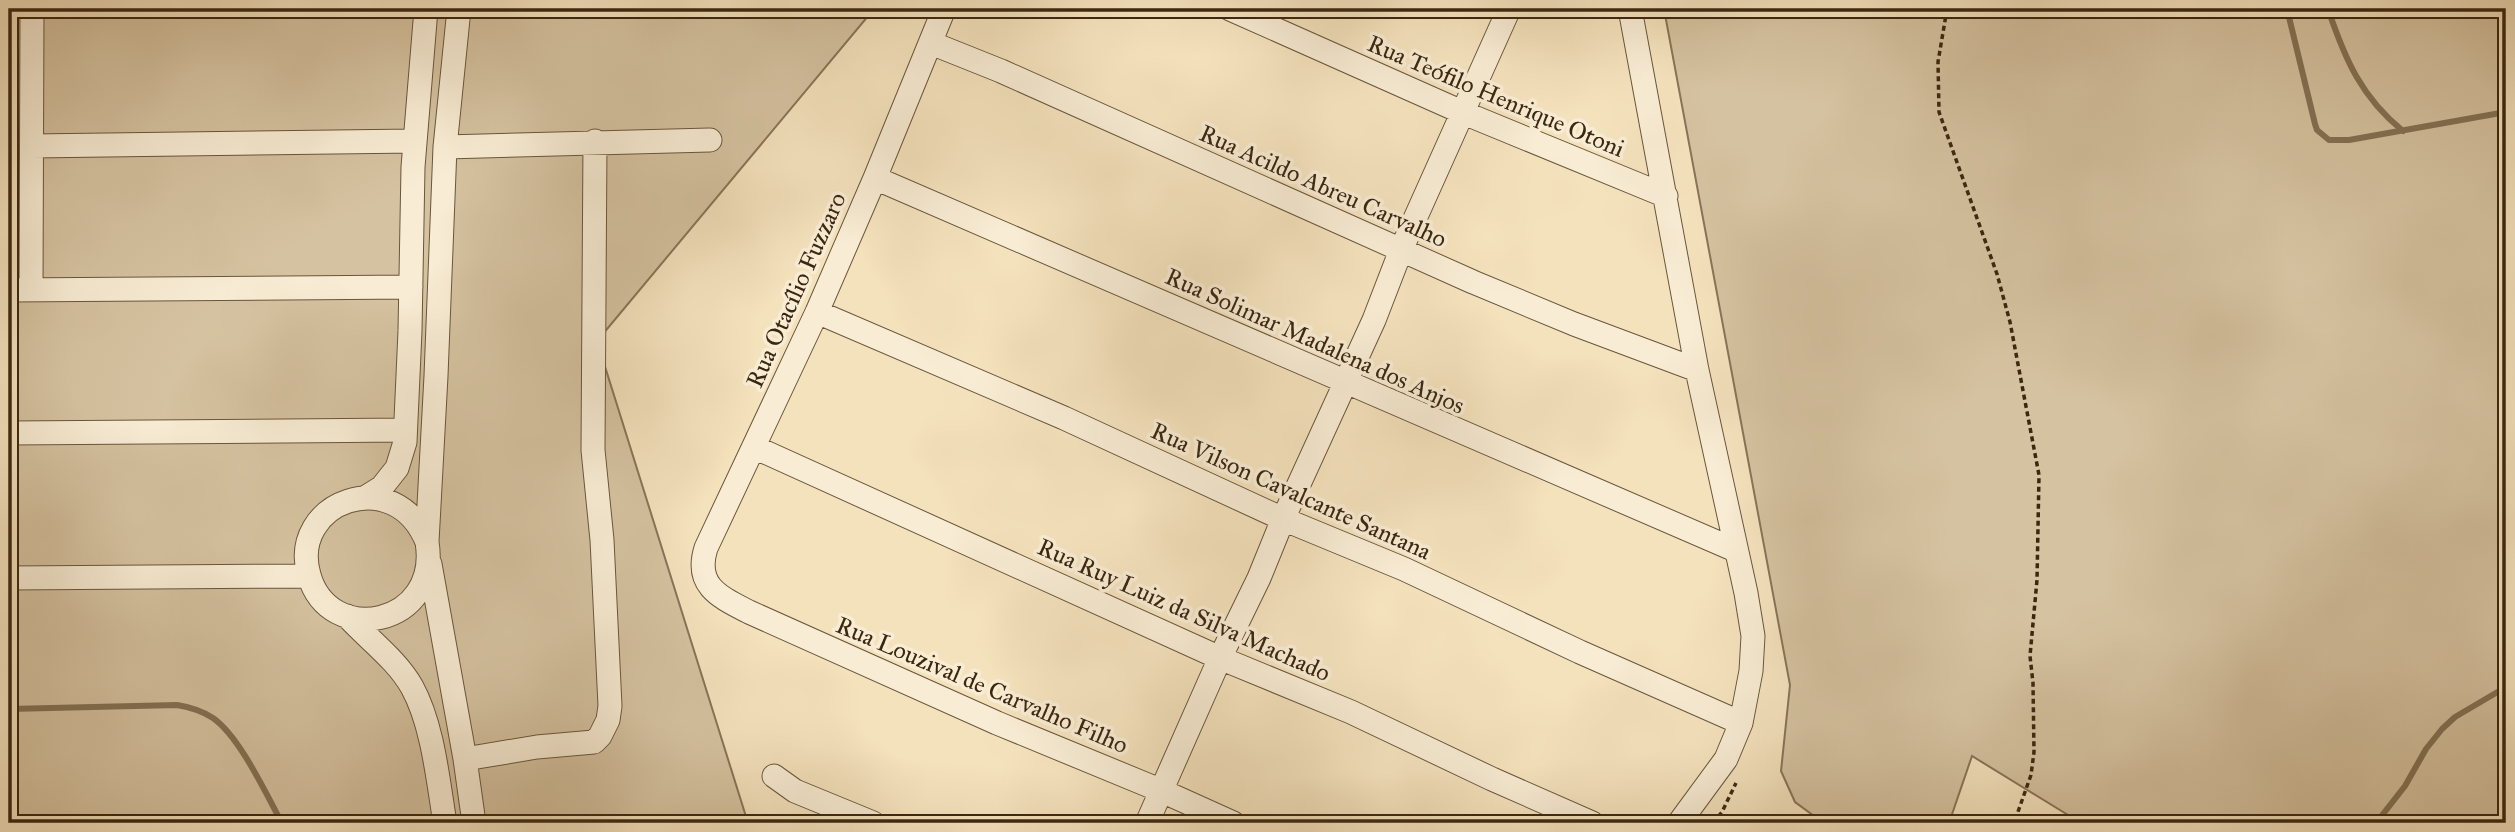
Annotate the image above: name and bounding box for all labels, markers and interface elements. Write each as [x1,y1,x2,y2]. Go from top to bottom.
street label: Rua Teófilo Henrique Otoni [1363,28,1629,164]
street label: Rua Acildo Abreu Carvalho [1195,118,1451,254]
street label: Rua Otacílio Fuzzaro [739,188,853,392]
street label: Rua Solimar Madalena dos Anjos [1161,261,1469,421]
street label: Rua Vilson Cavalcante Santana [1146,416,1436,567]
street label: Rua Ruy Luiz da Silva Machado [1033,532,1335,688]
street label: Rua Louzival de Carvalho Filho [831,610,1133,760]

